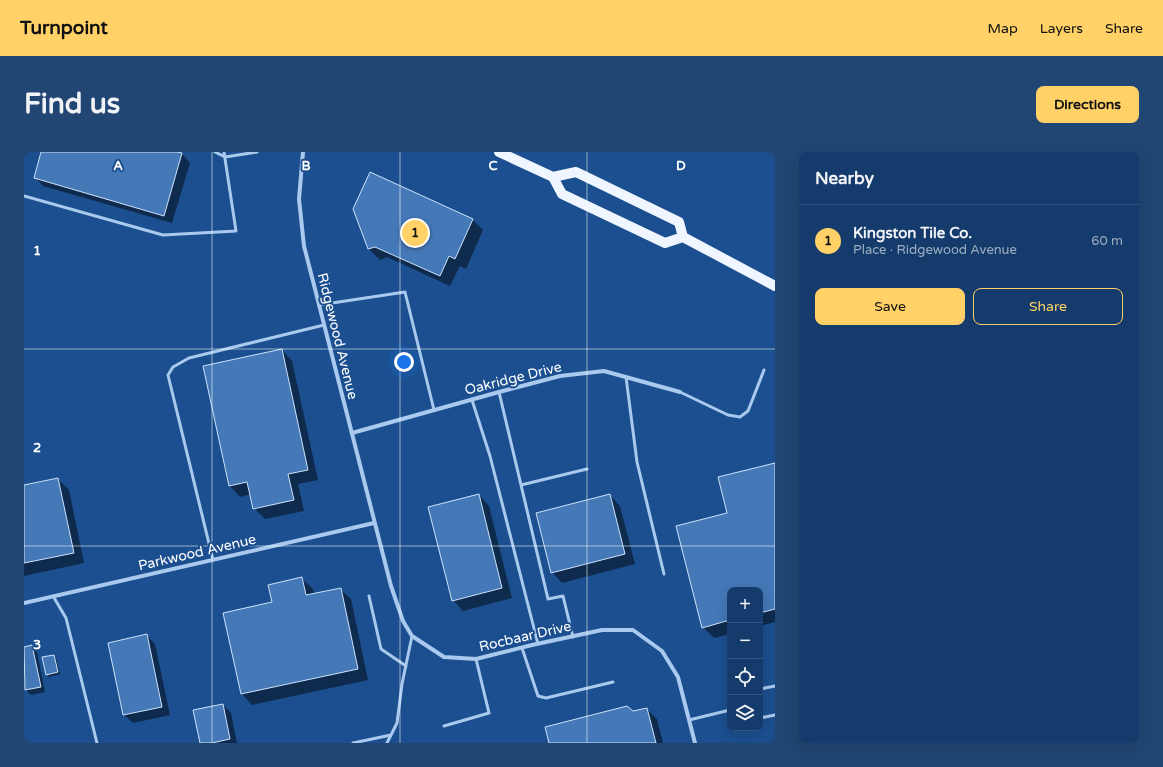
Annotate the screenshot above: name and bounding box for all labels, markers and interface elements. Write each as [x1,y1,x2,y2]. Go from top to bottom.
text: Turnpoint [20,17,108,39]
text: Map [988,20,1018,37]
text: Layers [1040,20,1083,37]
text: Share [1105,20,1143,37]
button: Directions [1036,86,1139,123]
text: Find us [24,87,120,121]
text: A [113,158,123,174]
text: B [301,158,311,174]
text: C [488,158,498,174]
text: D [676,158,686,174]
text: Nearby [815,168,874,189]
pin: 1 [402,218,428,248]
text: Kingston Tile Co. [853,224,972,242]
text: 1 [824,233,832,249]
text: 60 m [1091,233,1123,249]
text: Place · Ridgewood Avenue [853,242,1017,258]
text: 1 [33,243,41,259]
street label: Ridgewood Avenue [314,271,361,401]
button: Save [815,288,965,325]
button: Share [973,288,1123,325]
your location [394,352,414,372]
street label: Oakridge Drive [463,358,563,399]
text: 2 [33,440,41,456]
street label: Parkwood Avenue [136,531,258,574]
map controls [727,587,763,731]
button: + [727,587,763,623]
street label: Rocbaar Drive [477,618,573,655]
button: − [727,623,763,659]
text: 3 [33,637,41,653]
button: locate [727,659,763,695]
button: layers [727,695,763,731]

